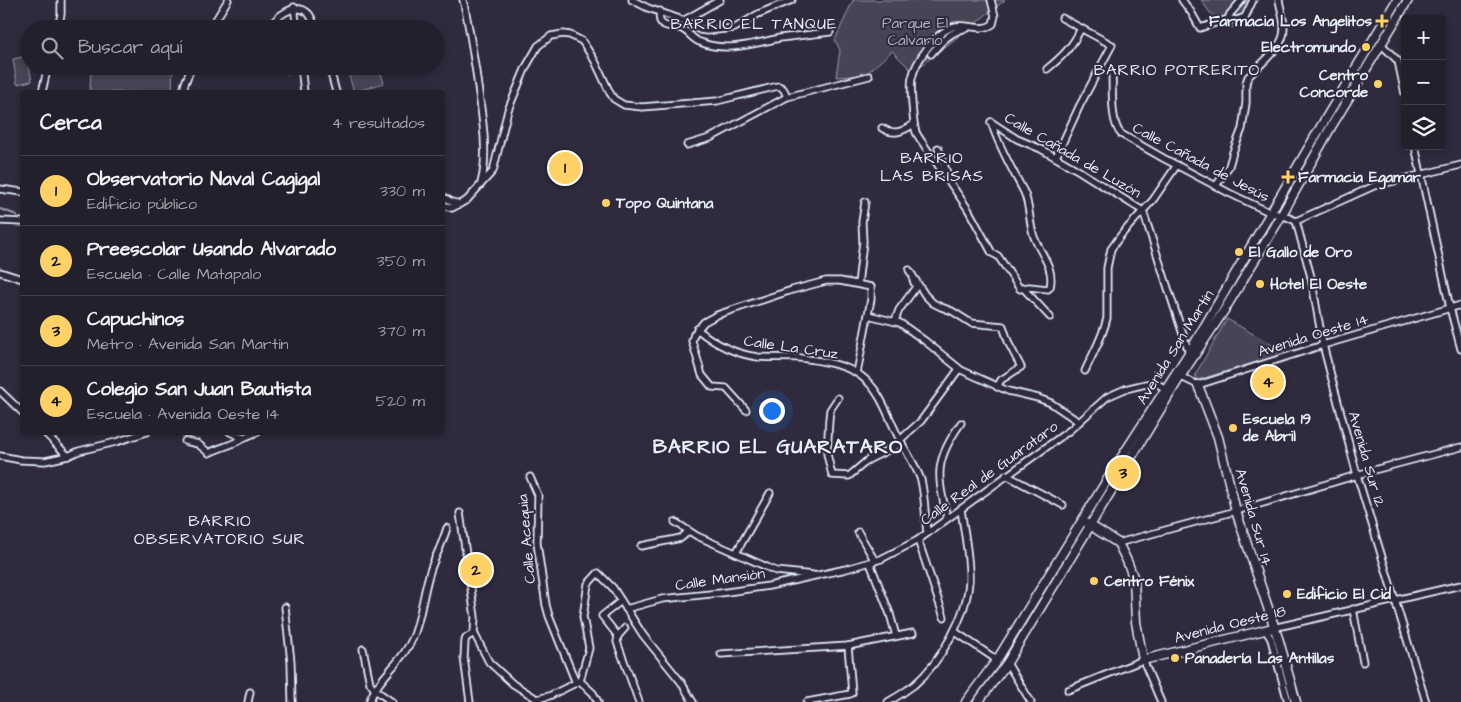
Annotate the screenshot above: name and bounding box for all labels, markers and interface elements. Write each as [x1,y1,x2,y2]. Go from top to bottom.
place label: Farmacia Los Angelitos [1209,11,1372,34]
district label: BARRIO EL TANQUE [670,13,838,35]
park label: Parque El Calvario [882,13,948,51]
marker: Farmacia Los Angelitos [1376,15,1388,27]
map controls [1401,15,1446,150]
button: + [1401,15,1446,60]
search box [20,20,445,75]
icon: search [38,34,66,62]
text: Buscar aquí [78,34,182,61]
place label: Electromundo [1261,37,1357,58]
marker: Electromundo [1360,41,1372,53]
district label: BARRIO POTRERITO [1094,59,1260,81]
button: − [1401,60,1446,105]
place label: Centro Concorde [1299,65,1369,103]
marker: Centro Concorde [1372,78,1384,90]
button: layers [1401,105,1446,150]
text: Cerca [40,108,102,137]
street label: Calle Cañada de Luzón [1000,108,1146,204]
text: 4 resultados [332,112,425,134]
street label: Calle Cañada de Jesús [1129,117,1273,208]
district label: BARRIO LAS BRISAS [880,147,984,187]
pin: 1 [549,149,581,187]
text: Observatorio Naval Cagigal [87,166,320,193]
place label: Farmacia Egamar [1298,167,1422,190]
marker: Farmacia Egamar [1282,171,1294,183]
text: 1 [55,180,57,202]
text: 330 m [380,180,425,202]
text: Edificio público [87,193,197,215]
place label: Topo Quintana [615,193,714,214]
marker: Topo Quintana [600,197,612,209]
text: Preescolar Usando Alvarado [87,236,336,263]
place label: El Gallo de Oro [1249,242,1353,263]
marker: El Gallo de Oro [1233,246,1245,258]
text: 2 [51,250,61,272]
text: 350 m [377,250,425,272]
text: Escuela · Calle Matapalo [87,263,261,285]
place label: Hotel El Oeste [1270,274,1367,295]
marker: Hotel El Oeste [1254,278,1266,290]
street label: Avenida San Martín [1132,286,1219,409]
text: Capuchinos [87,306,184,333]
street label: Avenida Oeste 14 [1255,309,1371,362]
text: 3 [52,320,60,342]
text: 370 m [378,320,425,342]
street label: Calle La Cruz [742,330,840,365]
text: Metro · Avenida San Martín [87,333,289,355]
pin: 4 [1252,363,1284,401]
text: Colegio San Juan Bautista [87,376,311,403]
text: 4 [51,390,61,412]
text: 520 m [376,390,425,412]
your location [759,398,785,424]
text: Escuela · Avenida Oeste 14 [87,403,279,425]
place label: Escuela 19 de Abril [1242,409,1312,447]
street label: Avenida Sur 12 [1343,409,1390,510]
street label: Calle Real de Guarataro [916,416,1063,531]
marker: Escuela 19 de Abril [1227,422,1239,434]
district label: BARRIO EL GUARATARO [653,433,903,461]
pin: 3 [1107,454,1139,492]
street label: Avenida Sur 14 [1230,466,1277,568]
street label: Calle Acequia [512,493,541,584]
district label: BARRIO OBSERVATORIO SUR [134,510,306,550]
pin: 2 [460,551,492,589]
street label: Calle Mansión [674,563,767,596]
place label: Centro Fénix [1104,571,1195,592]
marker: Centro Fénix [1088,575,1100,587]
place label: Edificio El Cid [1297,584,1391,605]
marker: Edificio El Cid [1281,588,1293,600]
street label: Avenida Oeste 18 [1172,600,1288,648]
place label: Panadería Las Antillas [1185,648,1335,669]
marker: Panadería Las Antillas [1169,652,1181,664]

